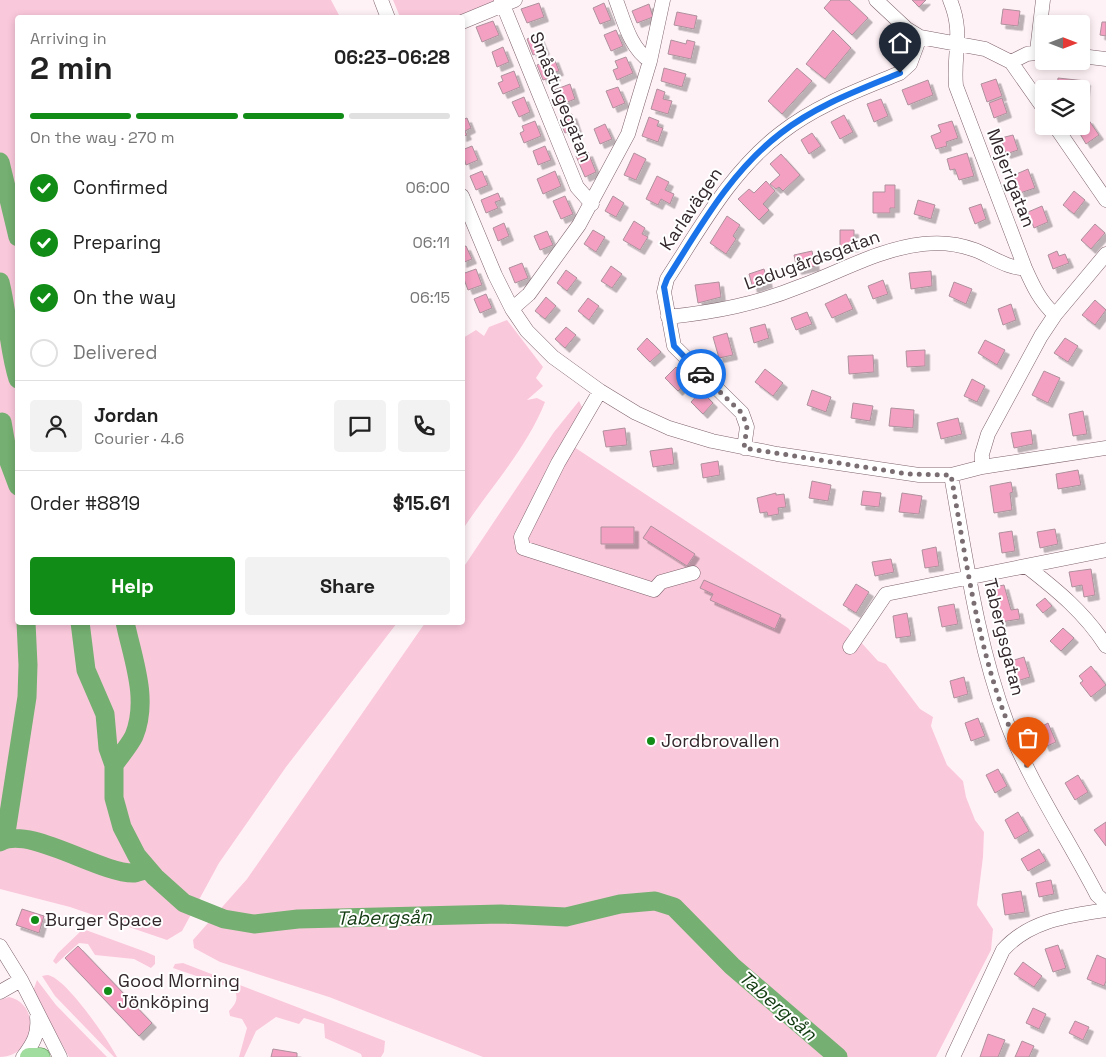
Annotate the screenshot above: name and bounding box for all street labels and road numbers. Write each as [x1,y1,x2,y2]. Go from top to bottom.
street label: Småstugegatan [525,28,598,165]
street label: Mejerigatan [982,125,1041,230]
street label: Karlavägen [654,163,727,255]
street label: Ladugårdsgatan [741,224,883,295]
street label: Tabergsgatan [979,576,1030,698]

